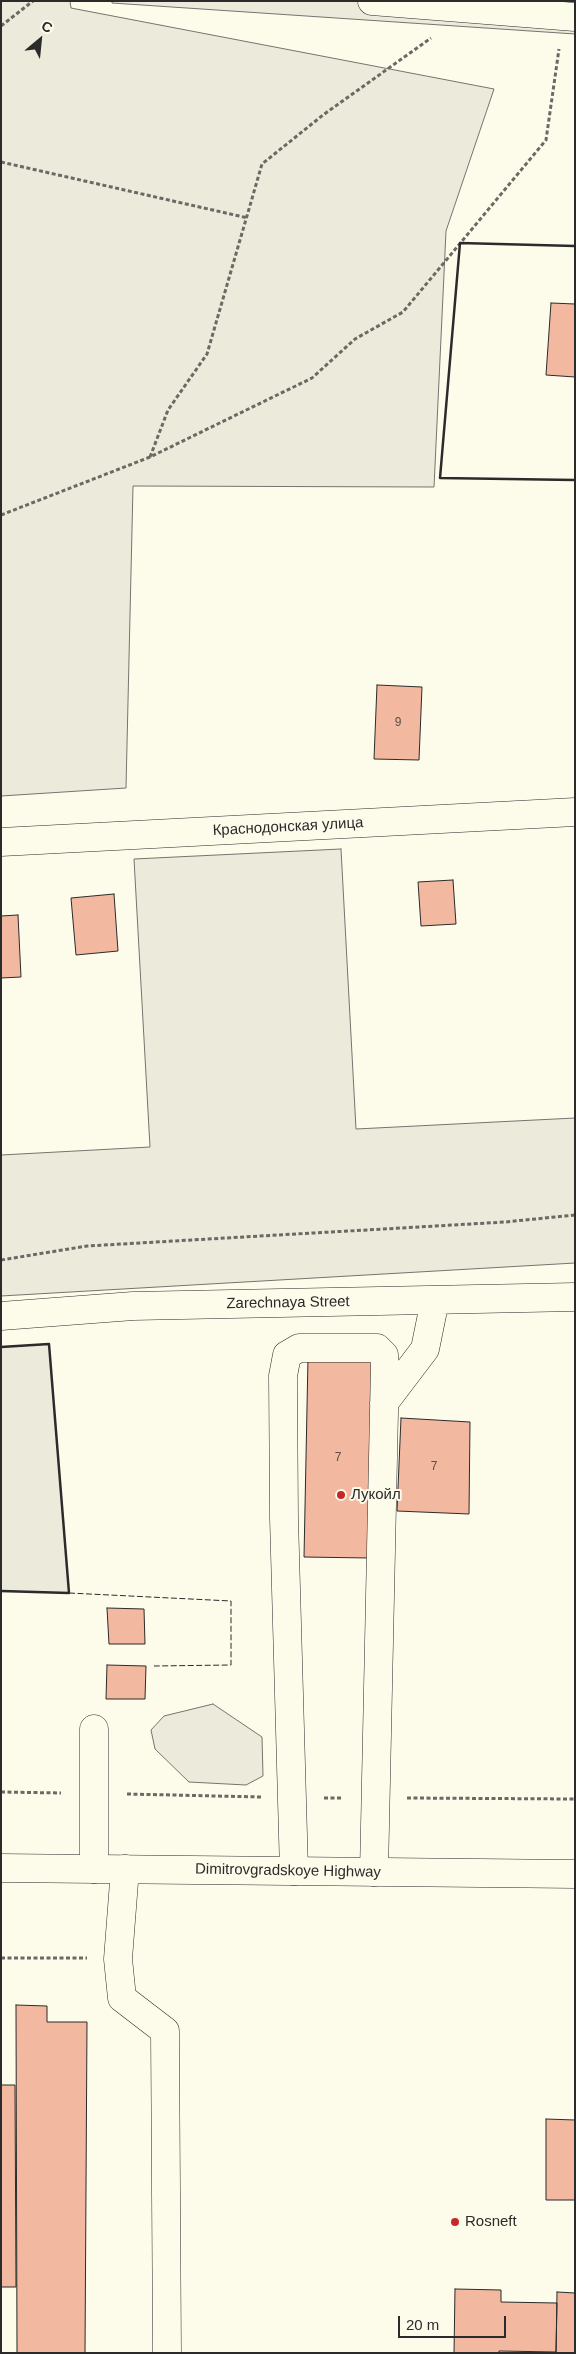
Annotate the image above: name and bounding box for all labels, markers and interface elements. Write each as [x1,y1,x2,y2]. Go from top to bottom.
north arrow [15,15,65,65]
text: С [39,17,55,36]
house number: 9 [395,716,401,730]
street label: Краснодонская улица [212,814,364,840]
street label: Zarechnaya Street [226,1293,350,1313]
house number: 7 [335,1451,341,1465]
house number: 7 [431,1460,437,1474]
place label: Лукойл [351,1486,401,1504]
marker: Лукойл [335,1489,347,1501]
street label: Dimitrovgradskoye Highway [195,1860,381,1882]
place label: Rosneft [465,2213,517,2231]
marker: Rosneft [449,2216,461,2228]
scale bar [401,2306,508,2338]
text: 20 m [406,2316,439,2333]

